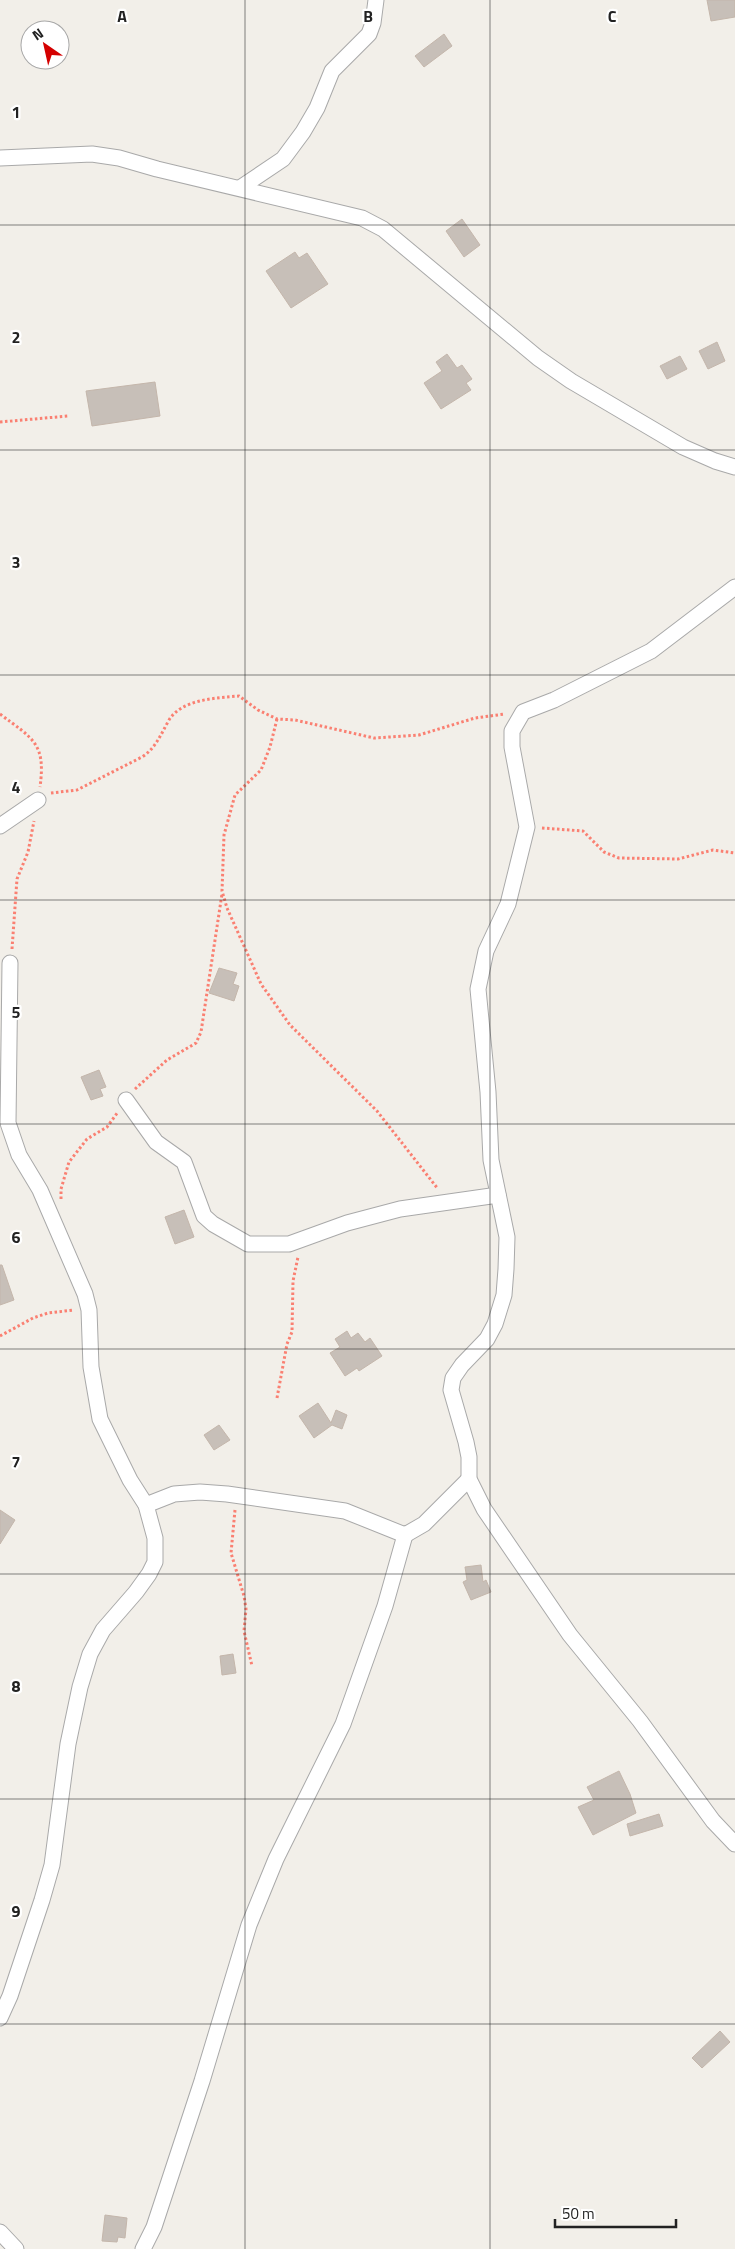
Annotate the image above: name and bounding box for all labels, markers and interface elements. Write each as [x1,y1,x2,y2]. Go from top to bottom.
text: A [117,4,127,28]
text: B [363,4,373,28]
text: C [608,4,617,28]
north arrow [20,20,70,70]
text: N [28,22,47,45]
text: 1 [12,100,20,124]
text: 2 [12,325,20,349]
text: 3 [12,550,20,574]
text: 4 [12,775,21,799]
text: 5 [12,1000,21,1024]
text: 6 [12,1225,21,1249]
text: 7 [12,1450,20,1474]
text: 8 [12,1674,21,1698]
text: 9 [12,1899,21,1923]
scale bar [555,2196,676,2228]
text: 50 m [562,2202,595,2225]

